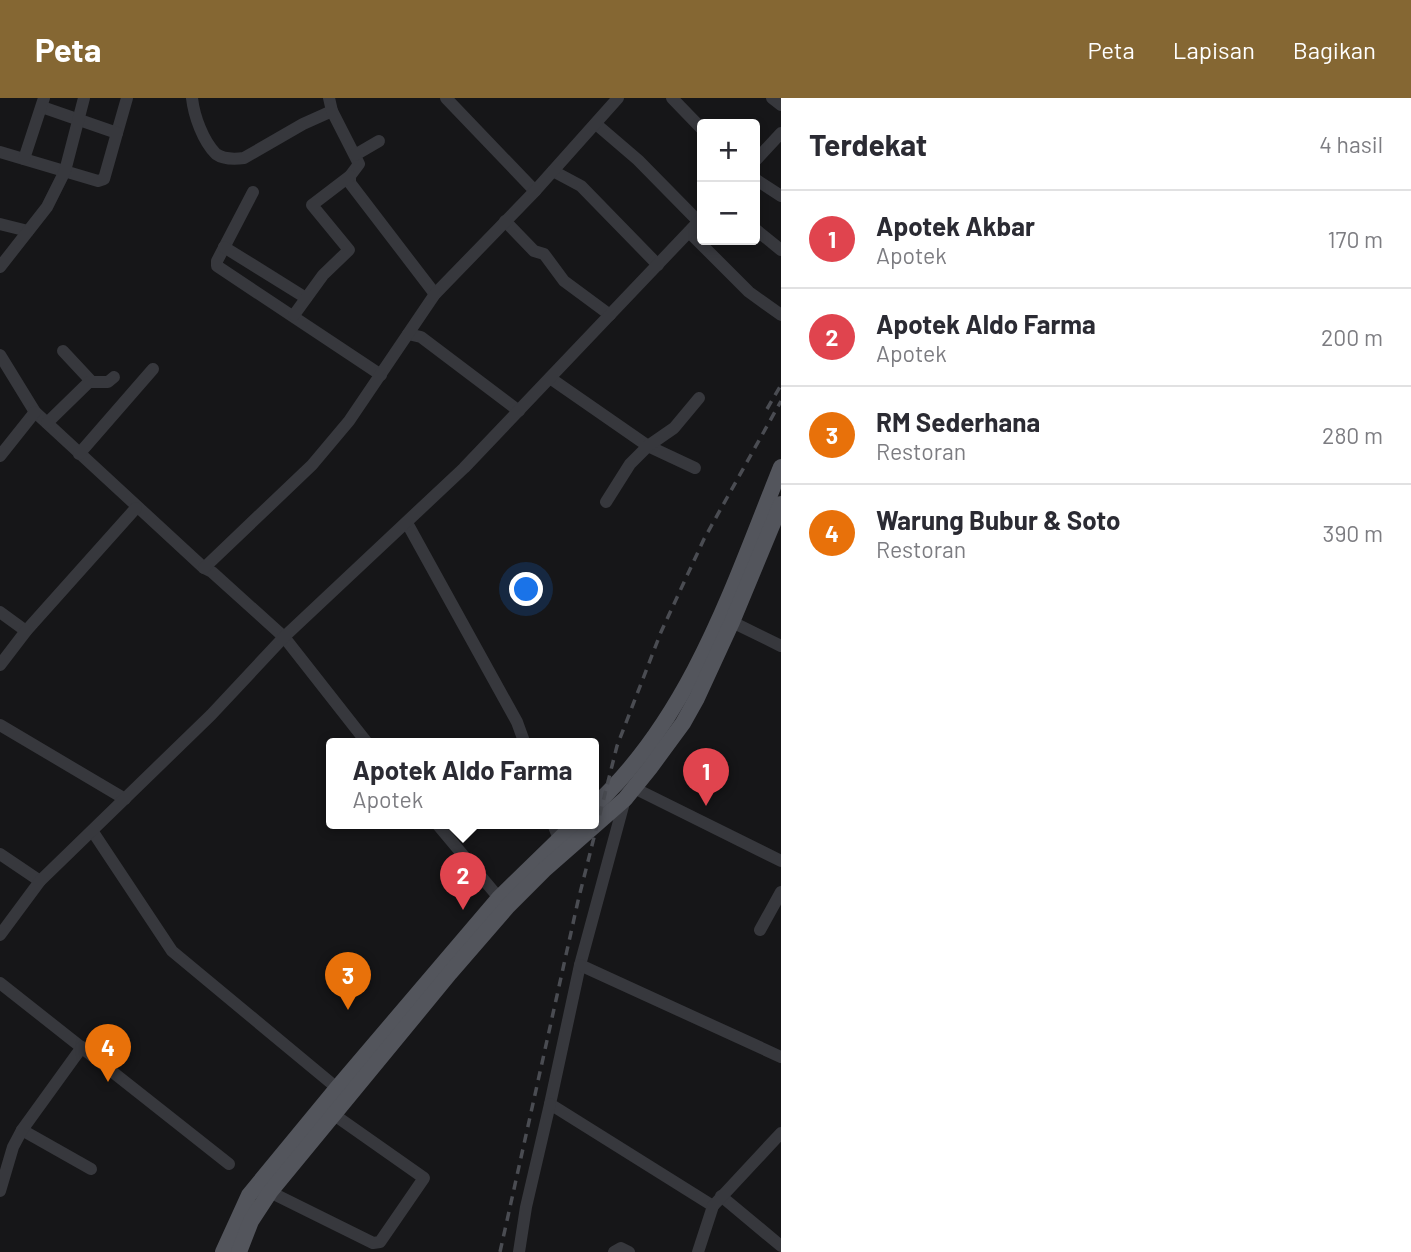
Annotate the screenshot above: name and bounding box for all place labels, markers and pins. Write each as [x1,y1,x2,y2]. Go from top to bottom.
pin: 1 [683,748,729,806]
pin: 2 [440,852,486,910]
pin: 3 [325,952,371,1010]
pin: 4 [85,1024,131,1082]

